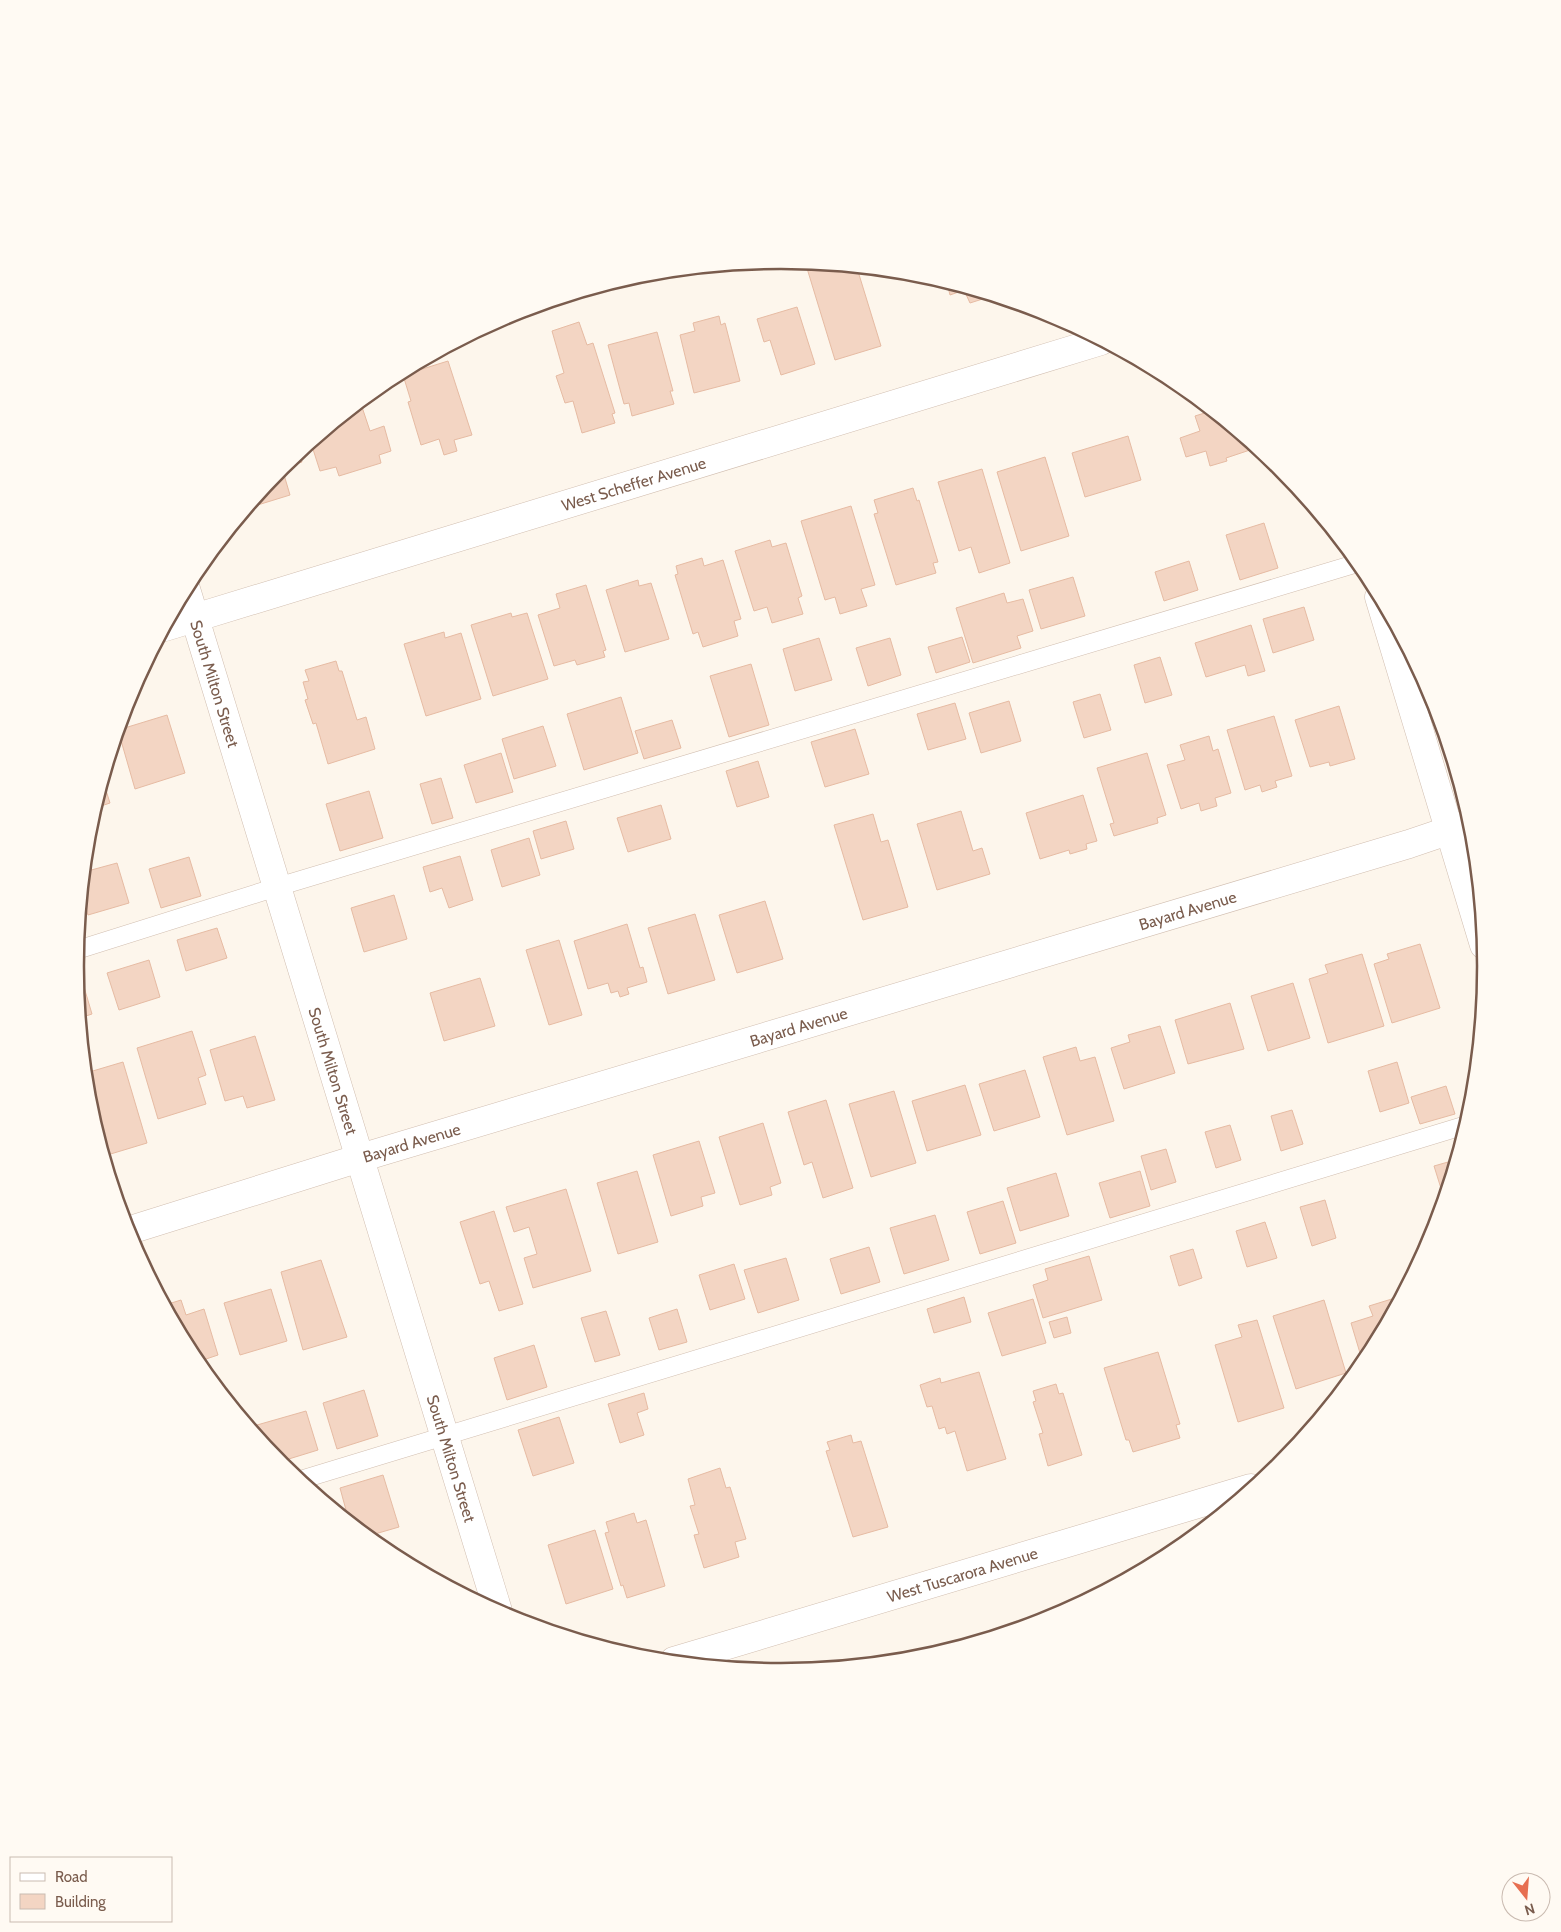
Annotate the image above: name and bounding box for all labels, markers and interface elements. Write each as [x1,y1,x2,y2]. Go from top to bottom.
street label: West Scheffer Avenue [559,453,708,515]
street label: South Milton Street [186,618,243,750]
street label: Bayard Avenue [1137,887,1239,934]
street label: Bayard Avenue [748,1004,850,1051]
street label: South Milton Street [304,1005,361,1138]
street label: Bayard Avenue [361,1119,463,1167]
street label: South Milton Street [423,1393,479,1525]
street label: West Tuscarora Avenue [885,1544,1040,1607]
legend [10,1857,172,1922]
text: Road [55,1868,88,1886]
north arrow [1501,1872,1551,1922]
text: Building [55,1893,106,1911]
text: N [1522,1899,1537,1919]

